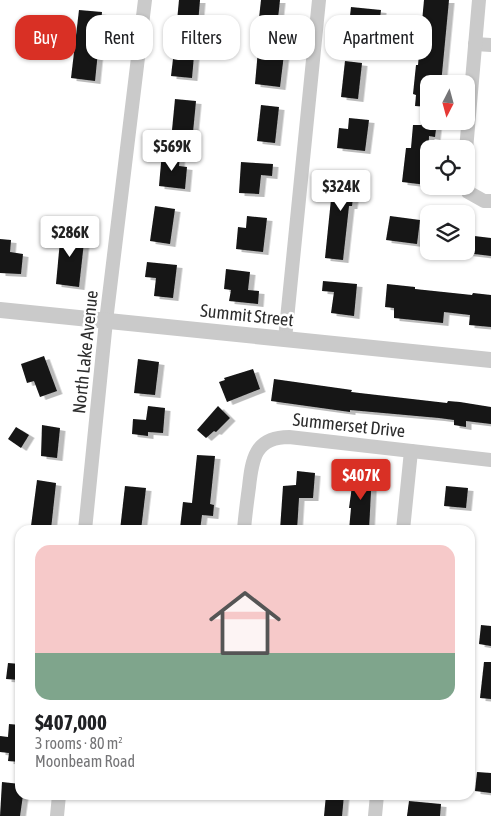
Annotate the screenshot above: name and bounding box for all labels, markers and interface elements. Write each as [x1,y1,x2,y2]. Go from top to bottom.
chip: Buy [15,15,76,60]
chip: Rent [86,15,153,60]
chip: Filters [163,15,240,60]
chip: New [250,15,315,60]
chip: Apartment [325,15,432,60]
north arrow [420,75,475,130]
map controls [420,75,475,260]
pin: $569K [137,130,207,172]
text: $569K [153,137,191,155]
button: locate [420,140,475,195]
pin: $324K [306,170,376,212]
text: $324K [322,177,360,195]
button: layers [420,205,475,260]
pin: $286K [35,216,105,258]
text: $286K [51,223,89,241]
street label: North Lake Avenue [68,289,102,415]
street label: Summit Street [199,300,295,330]
street label: Summerset Drive [292,409,406,441]
pin: $407K [326,458,396,501]
text: $407K [342,466,380,484]
icon: home [200,578,290,668]
text: $407,000 [35,710,107,734]
text: 3 rooms · 80 m² [35,734,123,752]
text: Moonbeam Road [35,752,135,770]

